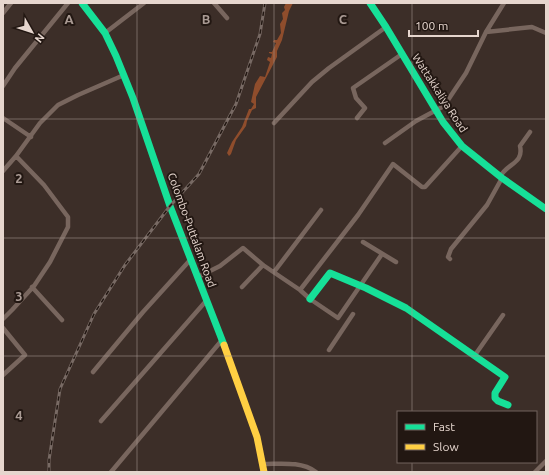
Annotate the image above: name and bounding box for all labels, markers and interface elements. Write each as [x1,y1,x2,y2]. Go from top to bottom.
north arrow [12,12,52,52]
text: A [64,12,74,26]
text: B [202,12,211,26]
text: C [339,12,348,26]
scale bar [409,12,478,38]
text: 100 m [415,19,448,32]
text: N [33,31,47,45]
street label: Wattakkaliya Road [410,52,470,134]
text: 2 [15,171,23,185]
street label: Colombo-Puttalam Road [166,171,218,289]
text: 3 [15,289,23,303]
text: 4 [15,408,23,422]
legend [397,411,537,463]
text: Fast [433,420,455,433]
text: Slow [433,440,459,453]

